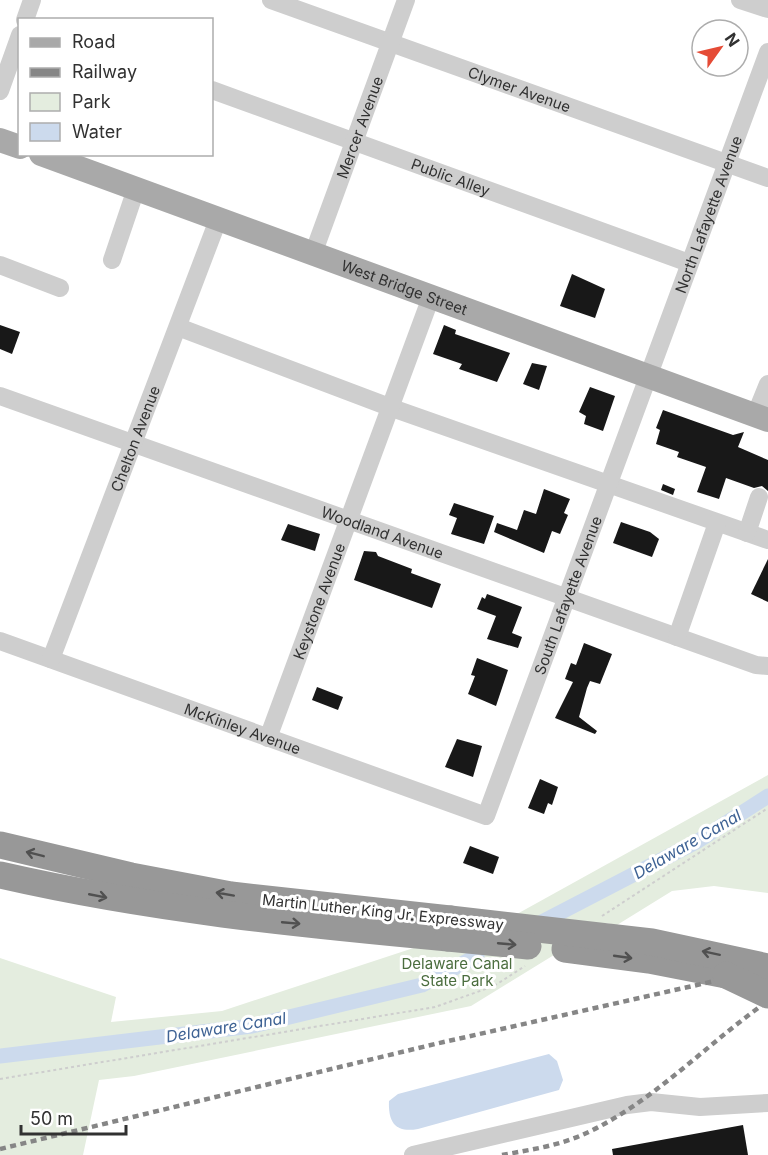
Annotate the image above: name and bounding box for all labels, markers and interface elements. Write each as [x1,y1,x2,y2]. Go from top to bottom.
legend [18,18,213,156]
north arrow [690,18,750,78]
text: N [721,29,744,50]
text: Road [72,31,115,52]
text: Railway [72,61,137,82]
street label: Clymer Avenue [466,62,573,116]
street label: Mercer Avenue [332,73,387,181]
text: Park [72,91,111,112]
text: Water [72,121,122,142]
street label: North Lafayette Avenue [670,133,746,296]
street label: Public Alley [409,154,493,200]
street label: West Bridge Street [339,255,470,319]
street label: Chelton Avenue [106,383,164,494]
street label: Woodland Avenue [319,502,446,563]
street label: South Lafayette Avenue [530,513,606,677]
street label: Keystone Avenue [288,540,349,662]
street label: McKinley Avenue [182,699,304,758]
water label: Delaware Canal [630,805,745,883]
one-way arrow [25,848,44,860]
one-way arrow [216,888,236,899]
street label: Martin Luther King Jr. Expressway [261,890,505,934]
one-way arrow [88,891,108,902]
one-way arrow [281,918,301,929]
one-way arrow [496,939,516,950]
one-way arrow [702,947,721,959]
one-way arrow [613,951,632,962]
park label: Delaware Canal State Park [402,954,512,990]
water label: Delaware Canal [165,1008,288,1046]
scale bar [21,1098,126,1136]
text: 50 m [30,1108,73,1129]

